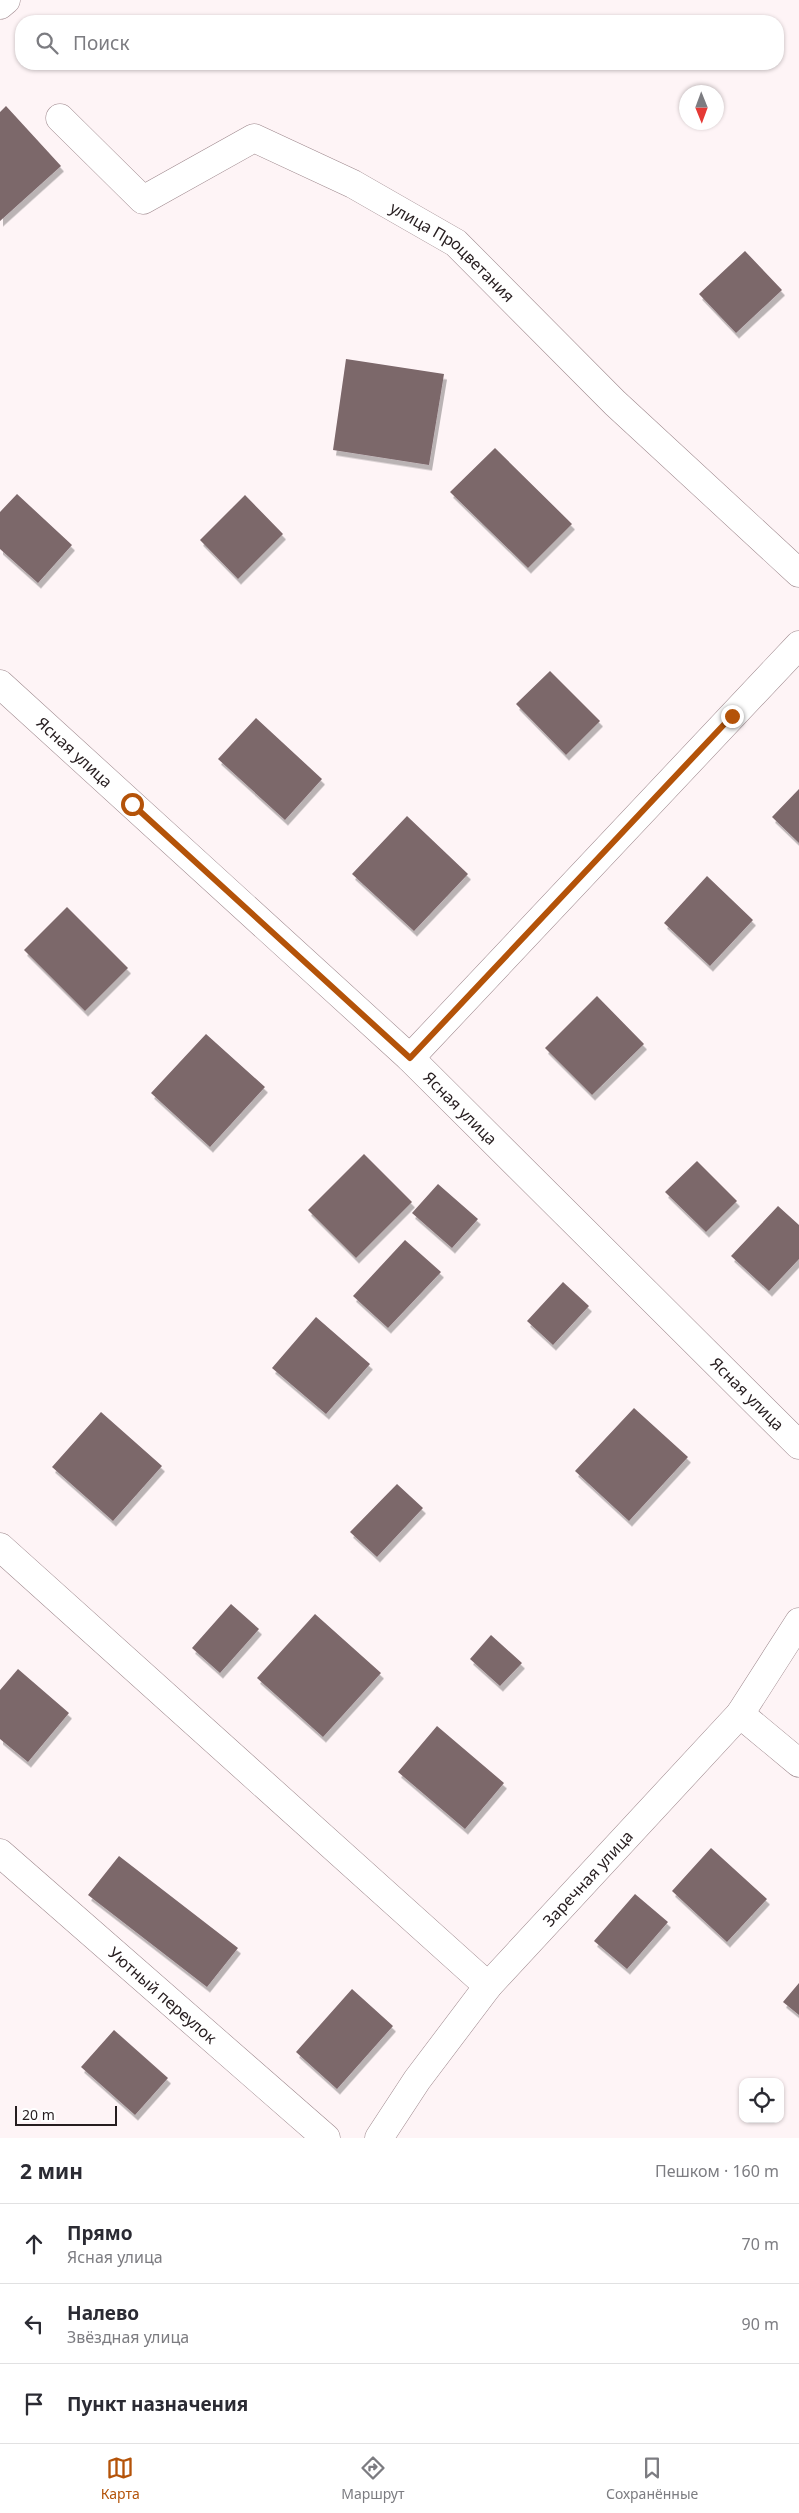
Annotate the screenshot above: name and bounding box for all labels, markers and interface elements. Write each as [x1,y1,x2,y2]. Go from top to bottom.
search box [15,15,784,70]
icon: search [33,29,61,57]
text: Поиск [73,30,129,56]
north arrow [679,85,724,130]
street label: улица Процветания [386,196,520,307]
route end [721,705,744,728]
street label: Ясная улица [32,712,117,792]
route start [121,793,144,816]
street label: Ясная улица [419,1067,502,1150]
street label: Ясная улица [706,1352,789,1435]
street label: Заречная улица [538,1825,638,1931]
street label: Уютный переулок [104,1942,222,2049]
map controls [739,2078,784,2123]
button: locate [739,2078,784,2123]
scale bar [15,2103,118,2126]
text: 20 m [22,2105,55,2124]
text: 2 мин [20,2157,83,2185]
text: Пешком · 160 m [655,2160,779,2182]
text: Прямо [67,2220,133,2246]
icon: ahead [20,2230,48,2258]
text: 70 m [742,2233,779,2255]
text: Ясная улица [67,2246,163,2268]
text: Налево [67,2300,139,2326]
icon: left [20,2310,48,2338]
text: 90 m [742,2313,779,2335]
text: Звёздная улица [67,2326,189,2348]
icon: arrive [20,2390,48,2418]
text: Пункт назначения [67,2391,248,2417]
tab: Карта [101,2454,140,2503]
tab: Маршрут [341,2454,404,2503]
tab: Сохранённые [606,2454,698,2503]

